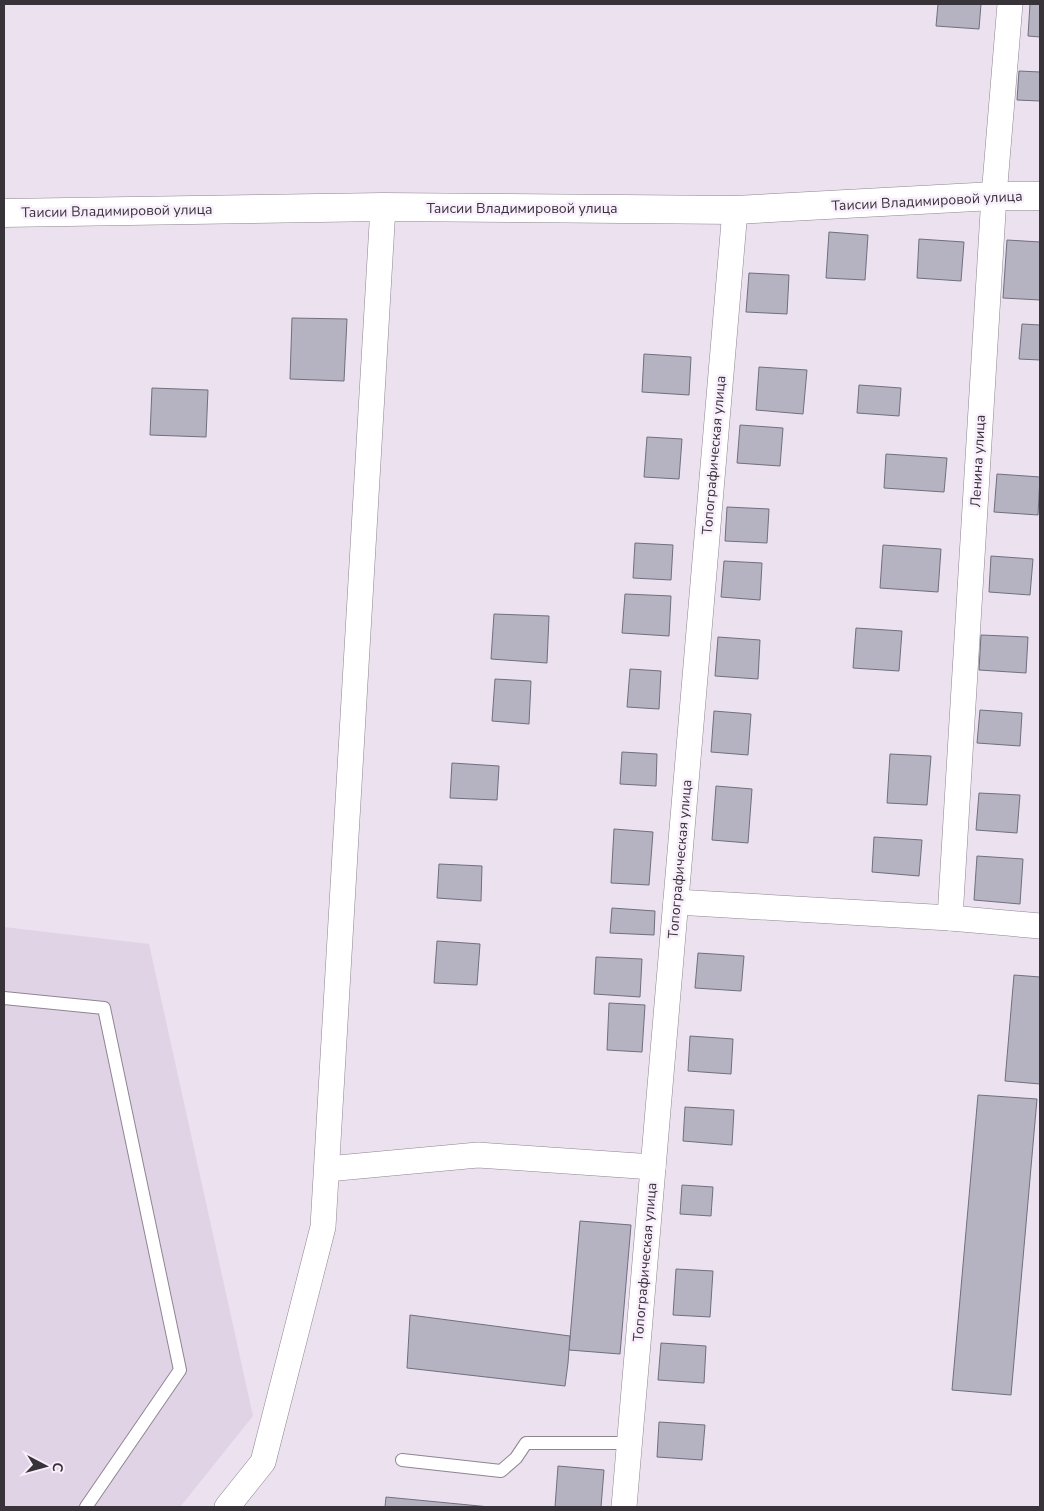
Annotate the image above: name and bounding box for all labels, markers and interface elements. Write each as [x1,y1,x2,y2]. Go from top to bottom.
street label: Таисии Владимировой улица [831,187,1023,215]
street label: Таисии Владимировой улица [426,199,618,218]
street label: Таисии Владимировой улица [21,200,213,222]
street label: Топографическая улица [698,375,730,535]
street label: Ленина улица [966,414,990,508]
street label: Топографическая улица [664,779,696,939]
street label: Топографическая улица [629,1182,661,1342]
north arrow [20,1441,70,1491]
text: С [47,1462,67,1474]

